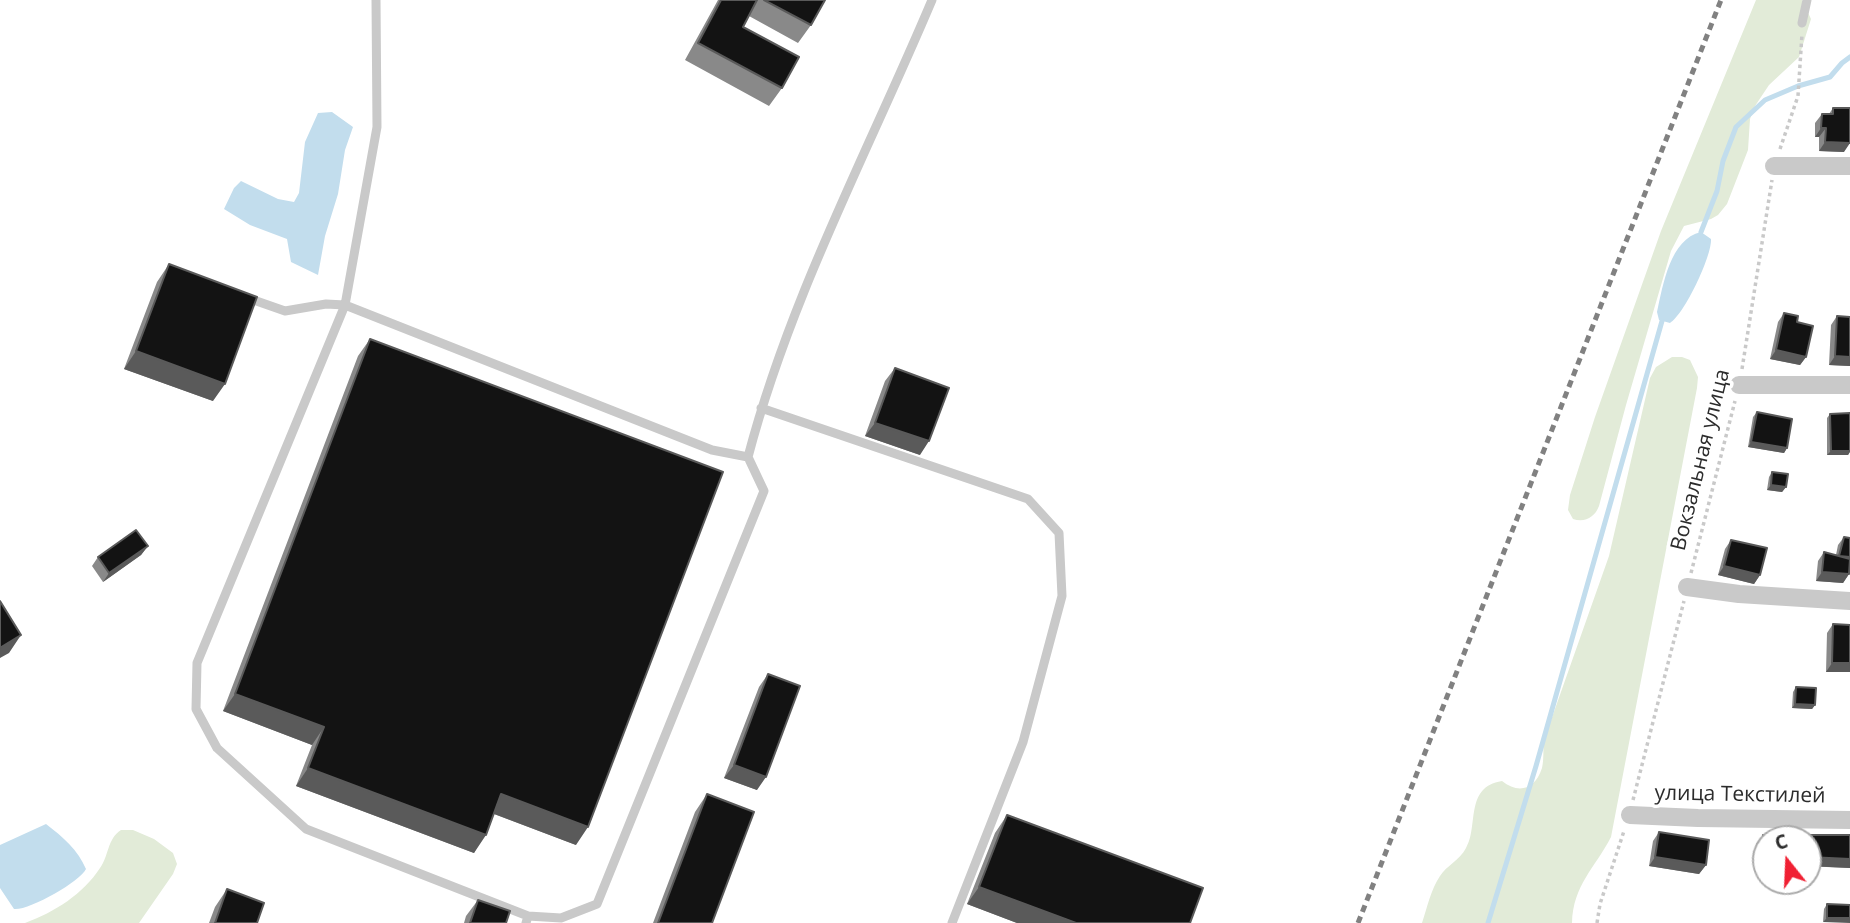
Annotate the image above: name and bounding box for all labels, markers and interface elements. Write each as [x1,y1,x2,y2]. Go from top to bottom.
street label: Вокзальная улица [1666,367,1736,553]
street label: улица Текстилей [1654,781,1826,809]
north arrow [1752,825,1822,895]
text: С [1771,828,1791,856]

